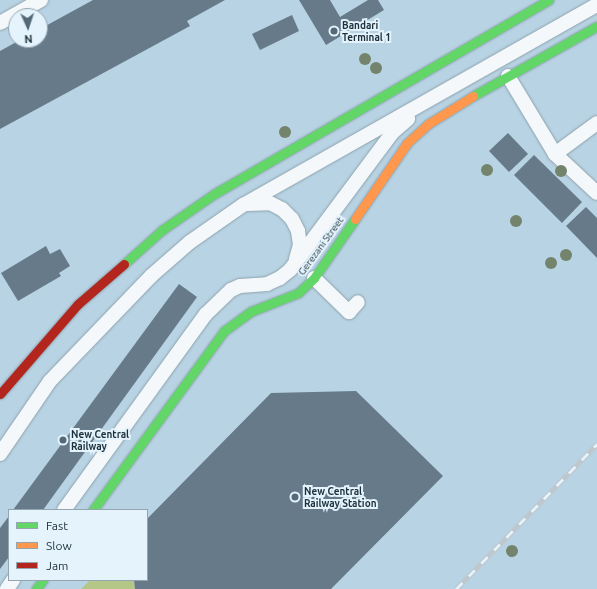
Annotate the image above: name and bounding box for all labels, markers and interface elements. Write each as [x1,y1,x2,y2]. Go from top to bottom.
north arrow [8,8,48,48]
place label: Bandari Terminal 1 [342,19,391,42]
marker: Bandari Terminal 1 [329,26,339,36]
text: N [24,33,33,45]
street label: Gerezani Street [296,214,346,278]
place label: New Central Railway [71,428,129,452]
marker: New Central Railway [58,435,68,445]
place label: New Central Railway Station [304,485,376,508]
marker: New Central Railway Station [289,491,301,503]
legend [8,509,148,581]
text: Fast [46,519,68,532]
text: Slow [46,539,72,552]
text: Jam [46,559,68,572]

